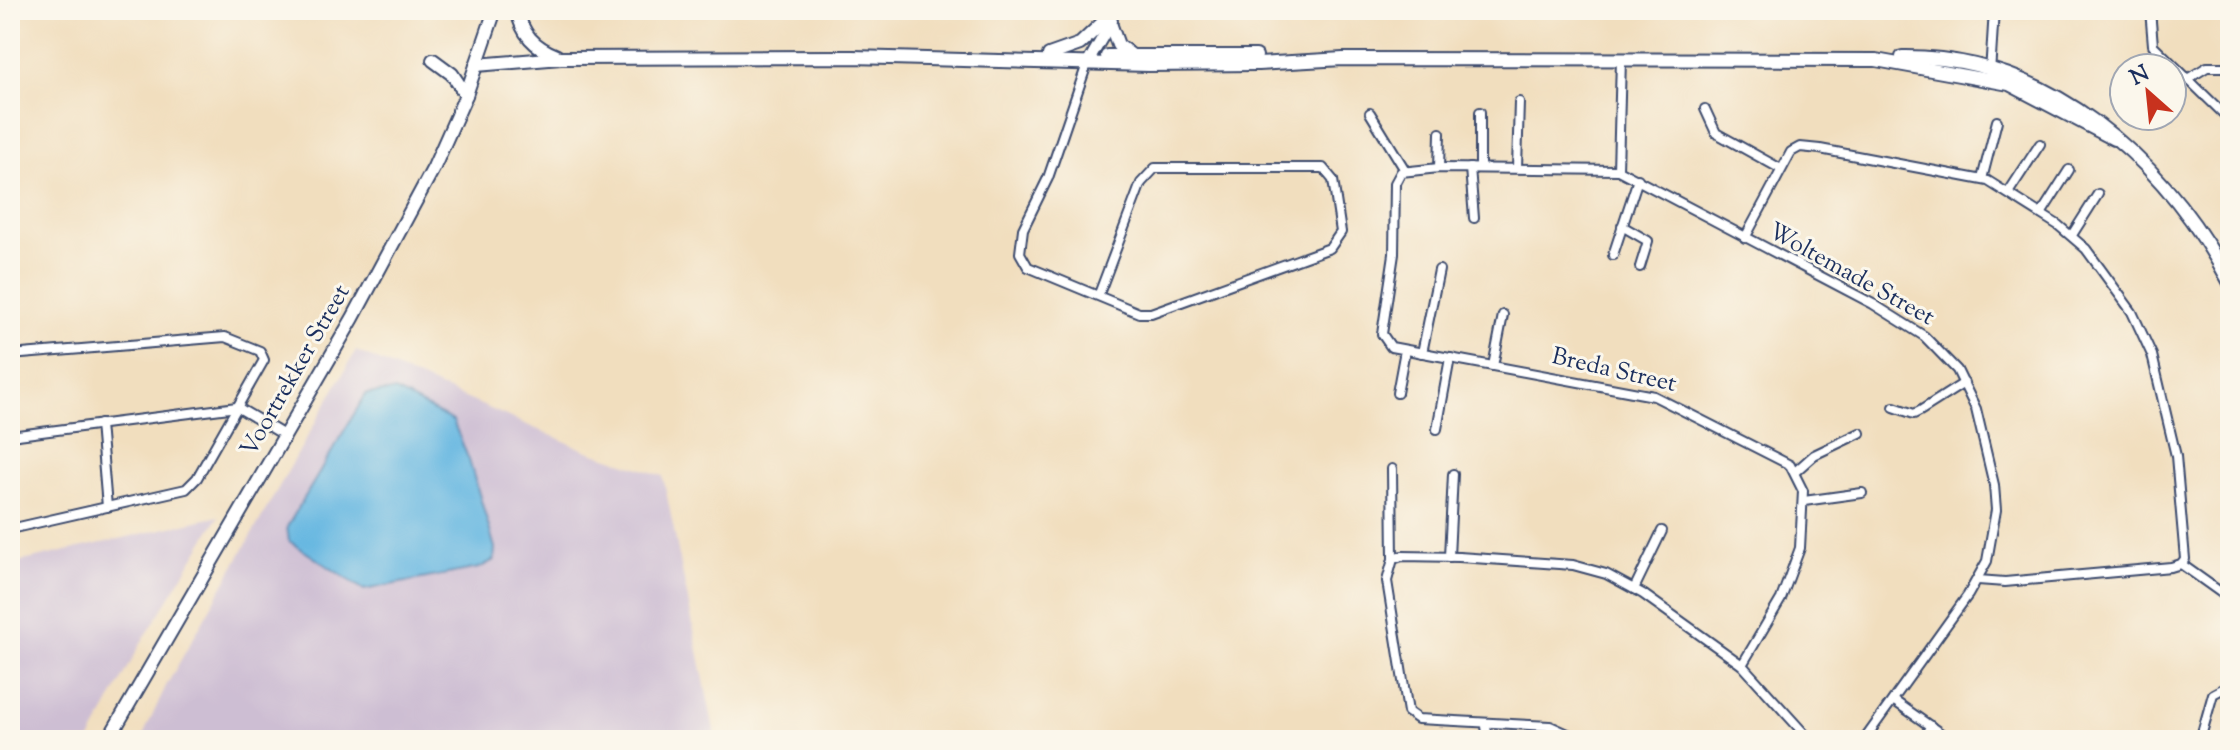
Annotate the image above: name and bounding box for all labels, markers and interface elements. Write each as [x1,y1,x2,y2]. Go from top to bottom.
north arrow [2108,52,2188,132]
text: N [2125,58,2156,95]
street label: Woltemade Street [1762,215,1940,335]
street label: Voortrekker Street [233,279,359,463]
street label: Breda Street [1548,340,1680,402]

